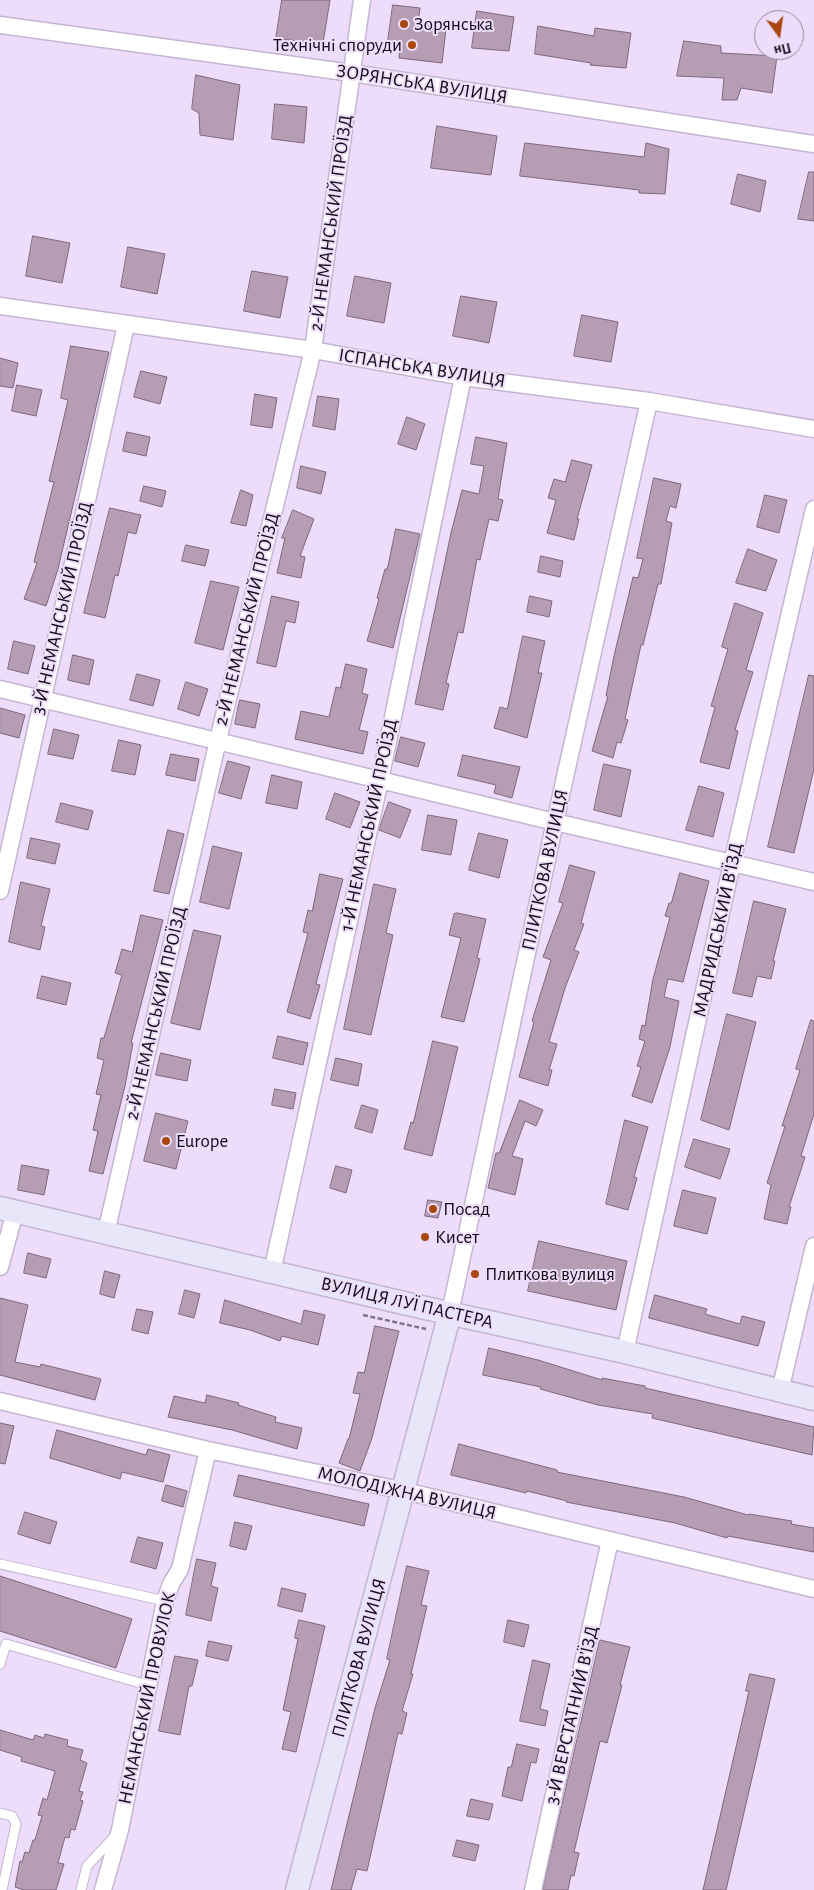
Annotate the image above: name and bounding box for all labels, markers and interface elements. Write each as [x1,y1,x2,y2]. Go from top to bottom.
north arrow [754,10,804,60]
place label: Зорянська [414,13,493,35]
marker: Зорянська [398,18,410,30]
place label: Технічні споруди [273,34,402,56]
marker: Технічні споруди [406,39,418,51]
text: Пн [772,40,792,57]
street label: ЗОРЯНСЬКА ВУЛИЦЯ [335,59,509,109]
street label: 2-Й НЕМАНСЬКИЙ ПРОЇЗД [304,113,358,333]
street label: ІСПАНСЬКА ВУЛИЦЯ [337,344,507,392]
street label: 3-Й НЕМАНСЬКИЙ ПРОЇЗД [26,499,98,717]
street label: 2-Й НЕМАНСЬКИЙ ПРОЇЗД [209,510,285,728]
street label: 1-Й НЕМАНСЬКИЙ ПРОЇЗД [335,717,403,933]
street label: ПЛИТКОВА ВУЛИЦЯ [517,787,573,953]
street label: МАДРИДСЬКИЙ В'ЇЗД [688,841,748,1019]
street label: 2-Й НЕМАНСЬКИЙ ПРОЇЗД [120,904,192,1122]
place label: Europe [176,1130,228,1152]
marker: Europe [160,1135,172,1147]
place label: Посад [443,1198,490,1220]
marker: Посад [427,1203,439,1215]
place label: Кисет [435,1226,479,1248]
marker: Кисет [419,1231,431,1243]
place label: Плиткова вулиця [485,1263,615,1285]
marker: Плиткова вулиця [469,1268,481,1280]
street label: ВУЛИЦЯ ЛУЇ ПАСТЕРА [318,1272,496,1334]
street label: МОЛОДІЖНА ВУЛИЦЯ [316,1461,498,1525]
street label: ПЛИТКОВА ВУЛИЦЯ [327,1576,391,1740]
street label: НЕМАНСЬКИЙ ПРОВУЛОК [113,1590,181,1806]
street label: 3-Й ВЕРСТАТНИЙ В’ЇЗД [540,1623,604,1807]

